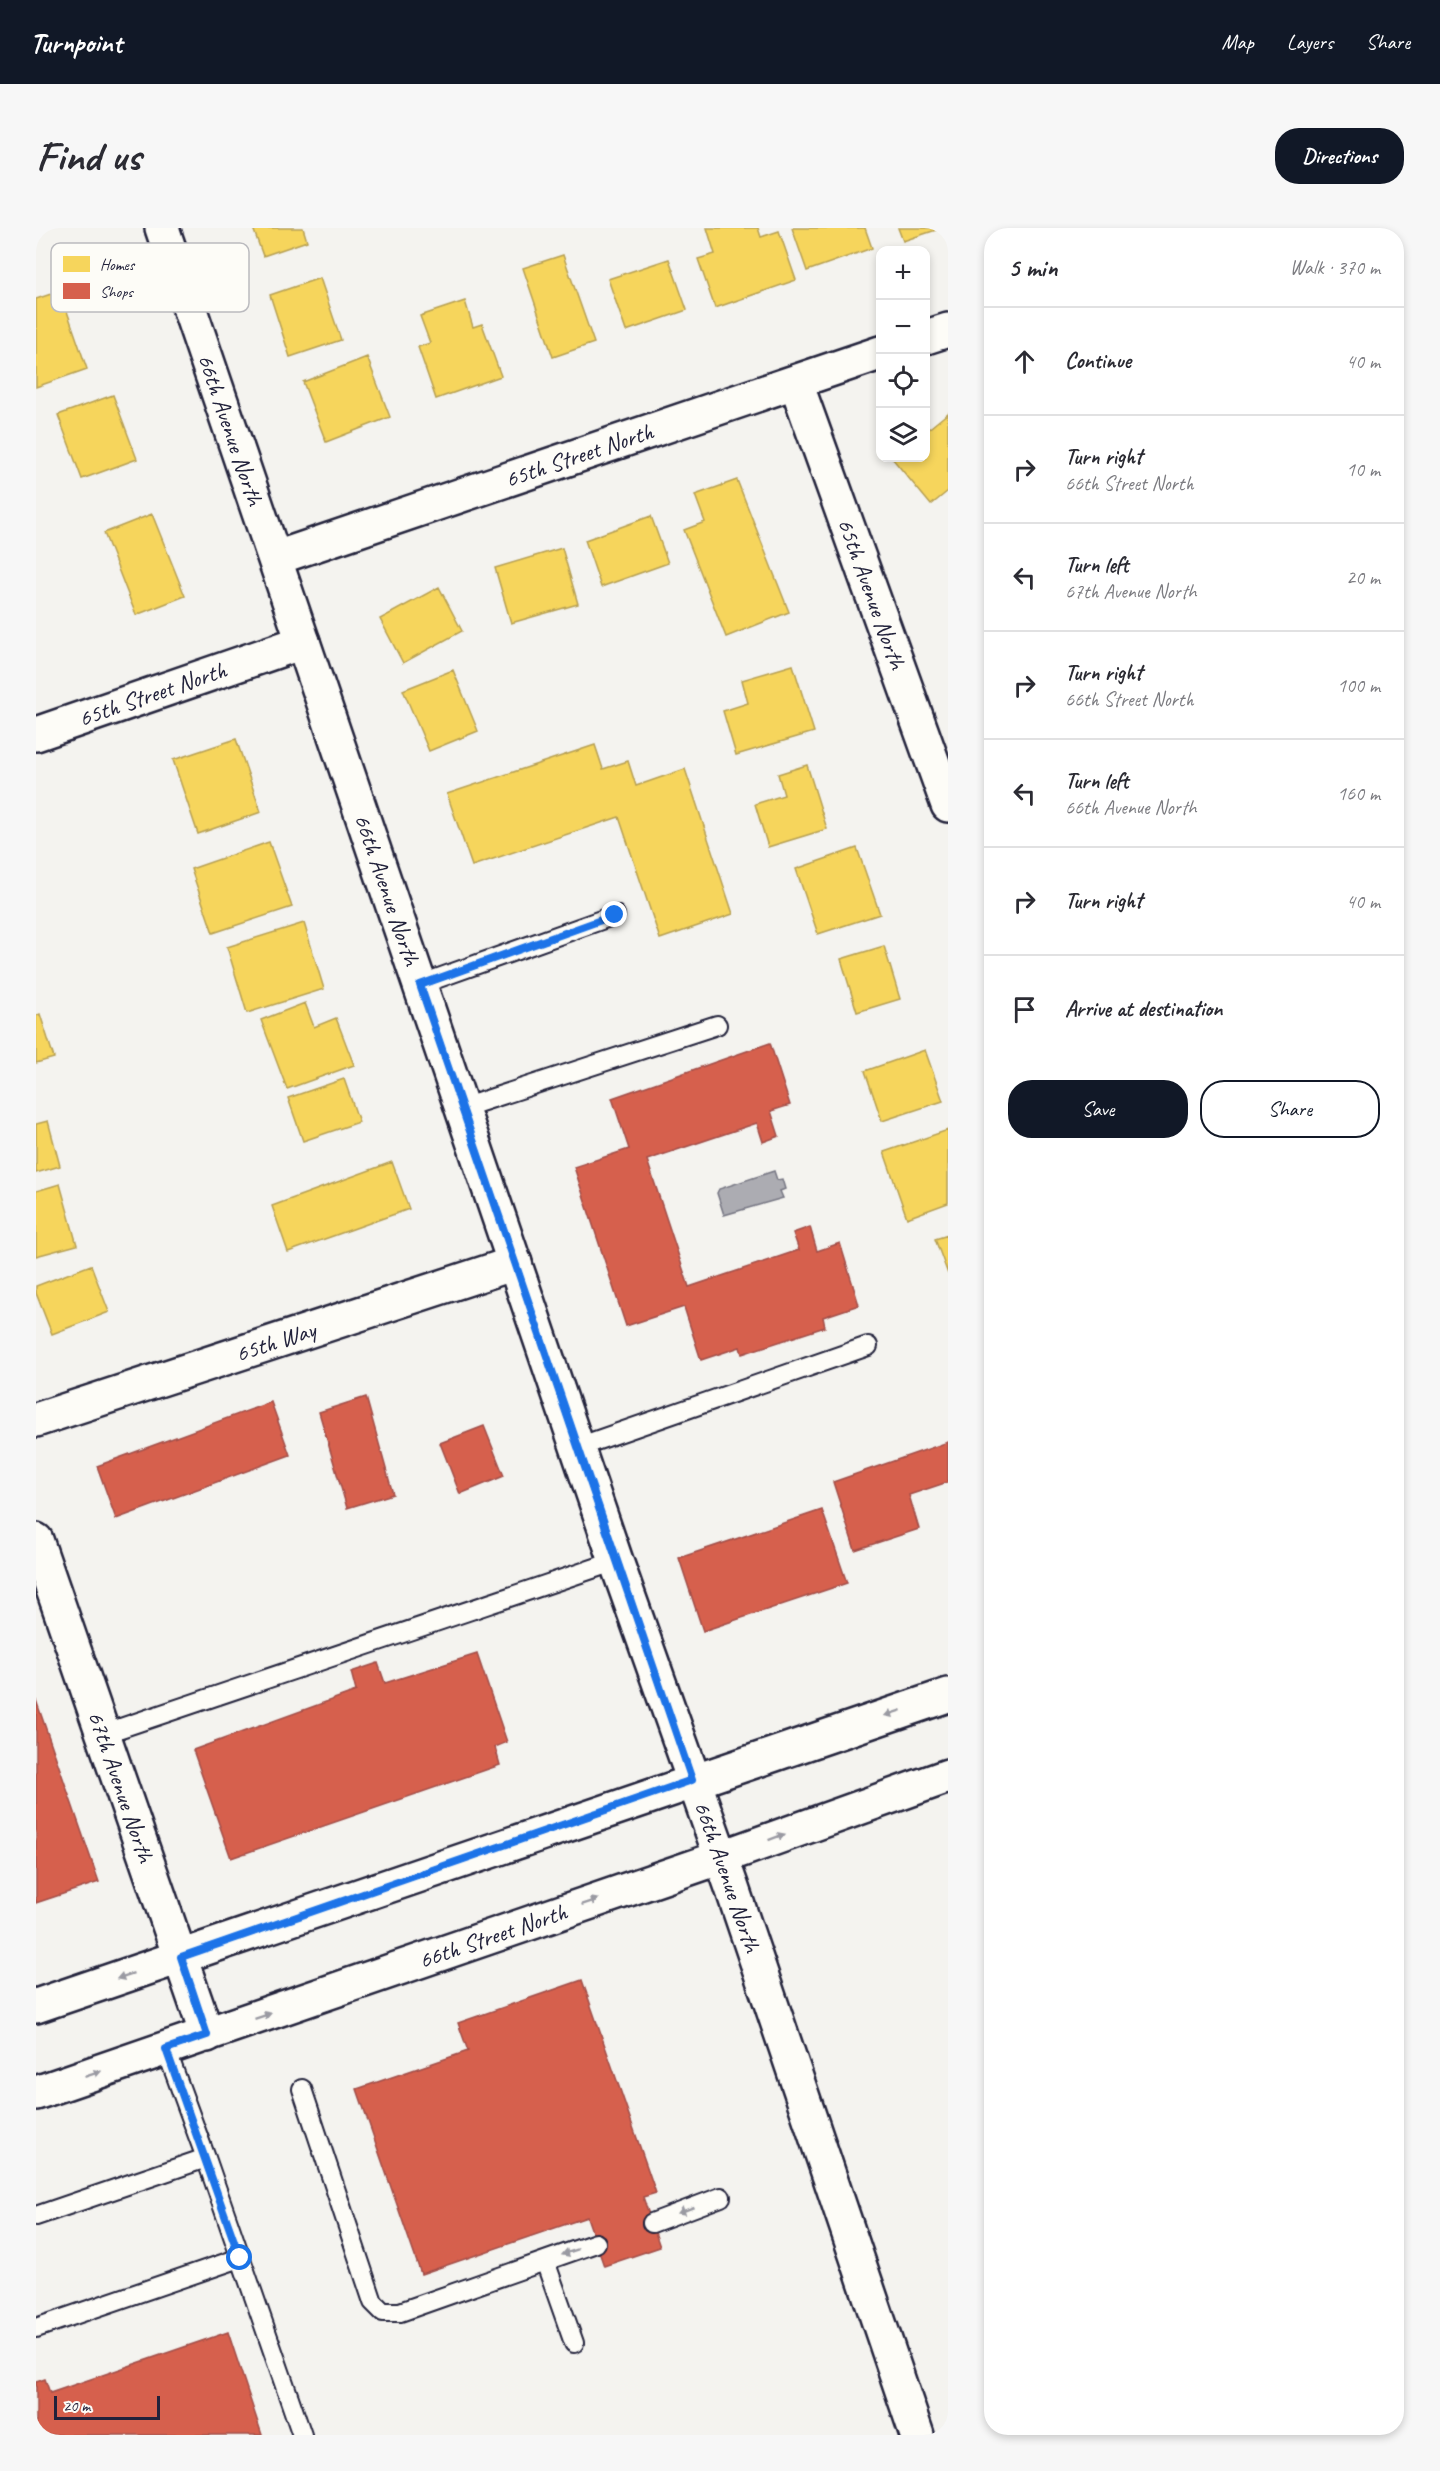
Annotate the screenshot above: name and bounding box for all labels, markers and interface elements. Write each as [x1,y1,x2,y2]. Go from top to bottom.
text: Turnpoint [30,25,122,60]
text: Map [1221,29,1254,55]
text: Layers [1287,29,1333,55]
text: Share [1366,29,1410,55]
button: Directions [1275,128,1404,184]
text: Find us [36,130,141,183]
legend [51,243,249,312]
map controls [876,246,930,462]
button: + [876,246,930,300]
text: 5 min [1008,251,1057,284]
text: Homes [100,255,136,275]
text: Walk · 370 m [1290,255,1380,280]
text: Shops [100,282,134,302]
button: − [876,300,930,354]
icon: ahead [1008,345,1041,378]
text: Continue [1065,347,1131,375]
text: 40 m [1346,349,1380,374]
street label: 66th Avenue North [191,350,271,511]
button: locate [876,354,930,408]
button: layers [876,408,930,462]
street label: 65th Street North [501,416,658,494]
text: Turn right [1065,443,1142,471]
icon: right [1008,453,1041,486]
text: 10 m [1346,457,1380,482]
text: 66th Street North [1065,471,1193,496]
street label: 65th Avenue North [831,514,913,675]
text: Turn left [1065,551,1129,579]
icon: left [1008,561,1041,594]
text: 20 m [1346,565,1380,590]
text: 67th Avenue North [1065,579,1197,604]
street label: 65th Street North [74,654,231,733]
text: Turn right [1065,659,1142,687]
icon: right [1008,669,1041,702]
text: 100 m [1337,673,1380,698]
text: 66th Street North [1065,687,1193,712]
text: Turn left [1065,767,1129,795]
icon: left [1008,777,1041,810]
text: 160 m [1337,781,1380,806]
text: 66th Avenue North [1065,795,1197,820]
street label: 66th Avenue North [348,810,428,971]
icon: right [1008,885,1041,918]
text: Turn right [1065,887,1142,915]
text: 40 m [1346,889,1380,914]
route end [601,901,627,927]
icon: arrive [1008,993,1041,1026]
text: Arrive at destination [1065,995,1222,1023]
button: Save [1008,1080,1188,1138]
button: Share [1200,1080,1380,1138]
street label: 65th Way [232,1314,321,1369]
street label: 67th Avenue North [81,1707,162,1868]
one-way arrow [883,1709,901,1719]
street label: 66th Avenue North [687,1797,768,1958]
one-way arrow [768,1832,786,1842]
street label: 66th Street North [415,1896,572,1975]
one-way arrow [581,1897,599,1907]
one-way arrow [116,1972,134,1981]
one-way arrow [254,2010,272,2020]
one-way arrow [84,2068,102,2078]
one-way arrow [677,2205,695,2215]
route start [226,2244,252,2270]
one-way arrow [561,2248,579,2257]
scale bar [54,2393,160,2420]
text: 20 m [63,2396,90,2416]

